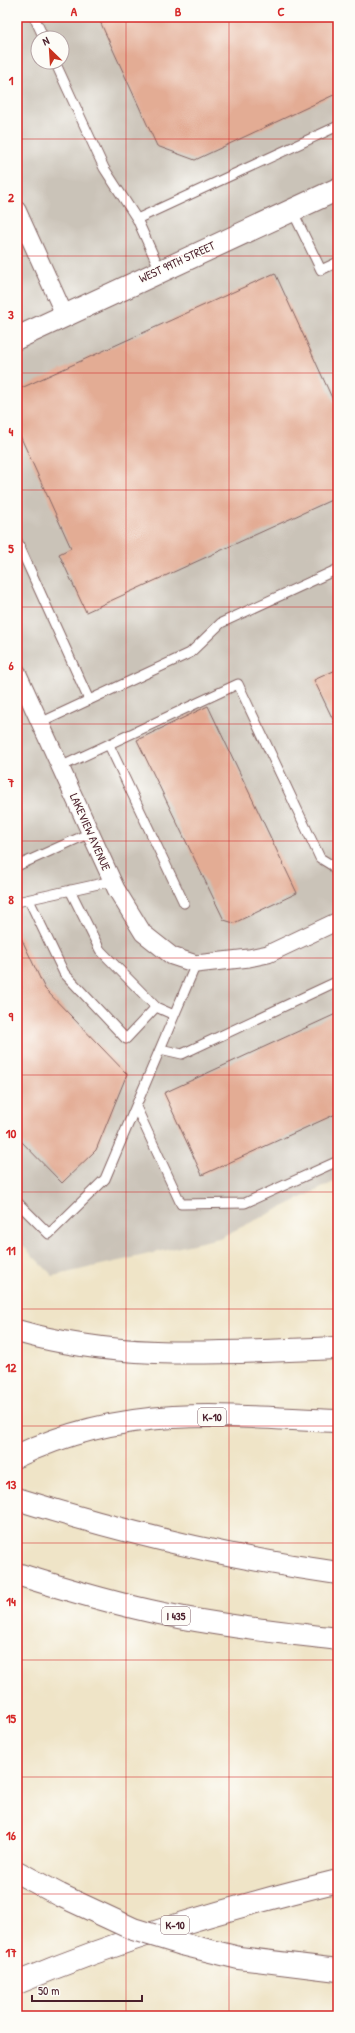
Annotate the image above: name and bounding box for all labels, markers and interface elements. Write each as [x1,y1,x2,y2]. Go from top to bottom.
text: A [71,2,78,20]
text: B [175,2,182,20]
text: C [277,2,285,20]
north arrow [30,30,70,70]
text: N [40,33,52,49]
text: 1 [9,71,14,89]
text: 2 [8,188,15,206]
street label: WEST 99TH STREET [136,236,218,287]
text: 3 [8,305,14,323]
text: 4 [9,422,14,440]
text: 5 [8,539,14,557]
text: 6 [8,656,14,674]
text: 7 [7,773,15,791]
street label: LAKEVIEW AVENUE [66,790,115,874]
text: 8 [8,890,14,908]
text: 9 [9,1007,14,1025]
text: 10 [6,1124,16,1142]
text: 11 [6,1241,16,1259]
text: 12 [6,1358,17,1376]
road number: K-10 [198,1408,226,1426]
text: 13 [6,1475,16,1493]
text: 14 [6,1592,16,1610]
road number: I 435 [162,1607,190,1625]
text: 15 [6,1709,17,1727]
text: 16 [6,1826,17,1844]
road number: K-10 [161,1916,189,1934]
text: 17 [5,1943,17,1961]
scale bar [32,1977,142,2003]
text: 50 m [38,1982,59,1999]

